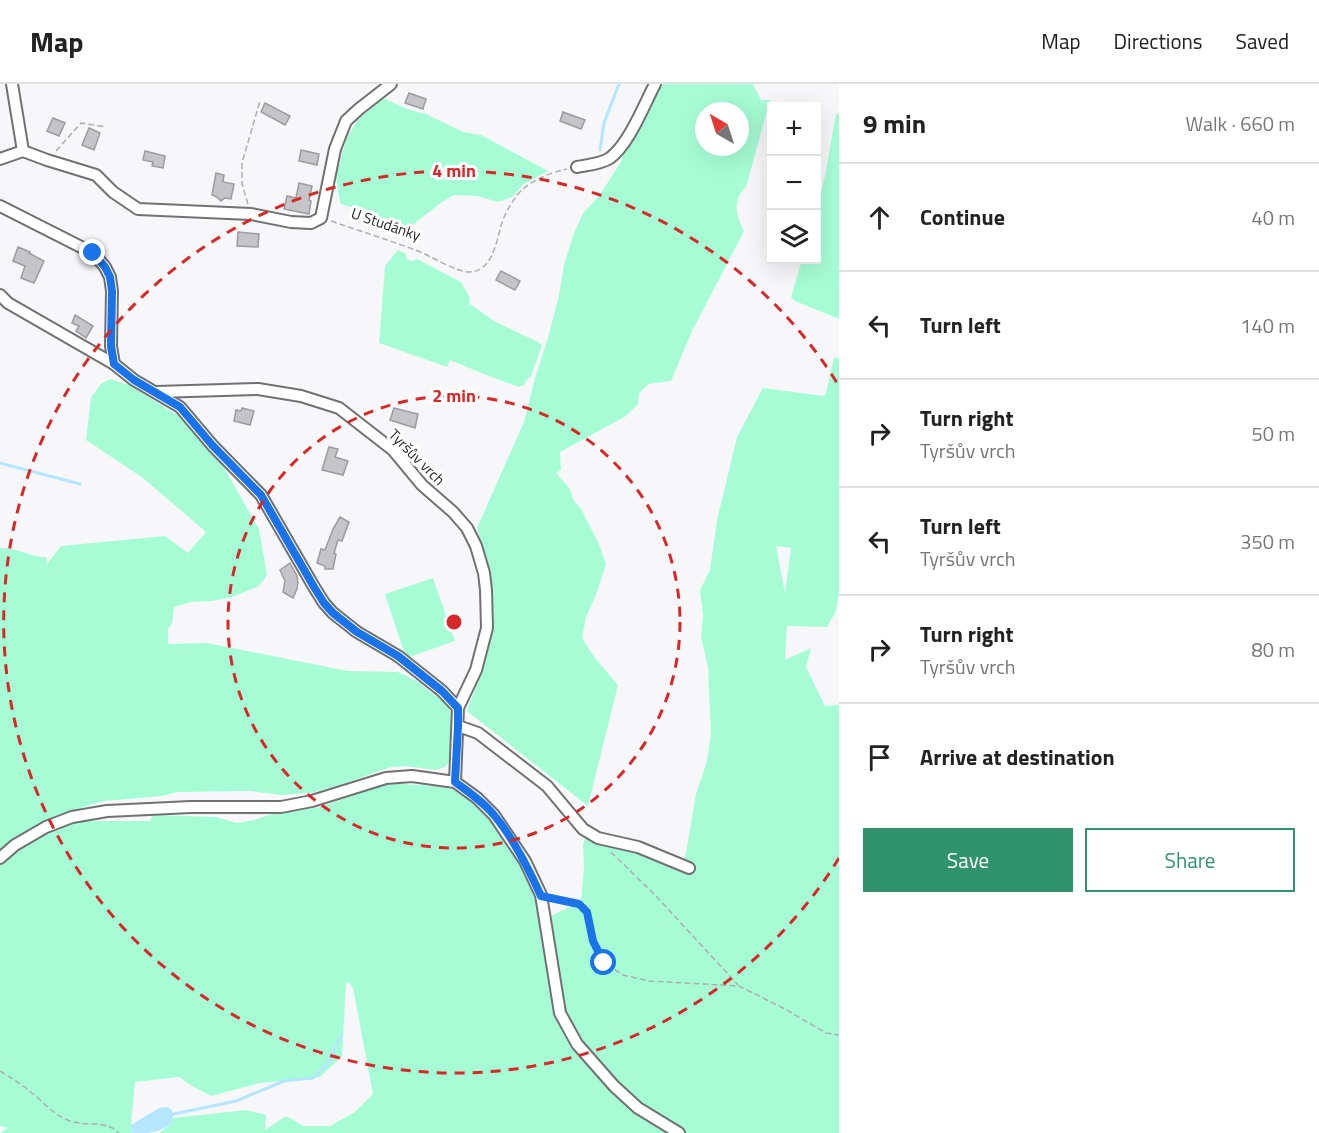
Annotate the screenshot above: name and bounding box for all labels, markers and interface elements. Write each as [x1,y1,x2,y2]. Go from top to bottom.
text: Map [30,20,84,63]
text: Map [1041,25,1081,57]
text: Directions [1114,25,1203,57]
text: Saved [1236,25,1289,57]
north arrow [695,102,749,156]
map controls [767,102,821,264]
button: + [767,102,821,156]
text: 9 min [863,104,926,143]
text: Walk · 660 m [1186,108,1295,139]
button: − [767,156,821,210]
text: 4 min [432,157,476,184]
text: Continue [920,200,1005,234]
street label: U Studánky [348,201,424,247]
icon: ahead [863,201,896,234]
text: 40 m [1251,202,1295,233]
button: layers [767,210,821,264]
route end [79,239,105,265]
text: Turn left [920,308,1001,342]
icon: left [863,309,896,342]
text: 140 m [1240,310,1295,341]
text: 2 min [432,382,476,409]
text: Turn right [920,401,1014,435]
icon: right [863,417,896,450]
text: 50 m [1251,418,1295,449]
street label: Tyršův vrch [384,424,450,490]
text: Tyršův vrch [920,435,1015,466]
text: Turn left [920,509,1001,543]
icon: left [863,525,896,558]
text: 350 m [1240,526,1295,557]
text: Tyršův vrch [920,543,1015,574]
centre of rings [444,612,464,632]
text: Turn right [920,617,1014,651]
icon: right [863,633,896,666]
text: 80 m [1251,634,1295,665]
text: Tyršův vrch [920,651,1015,682]
text: Arrive at destination [920,740,1115,774]
icon: arrive [863,741,896,774]
button: Save [863,828,1073,892]
button: Share [1085,828,1295,892]
route start [590,949,616,975]

